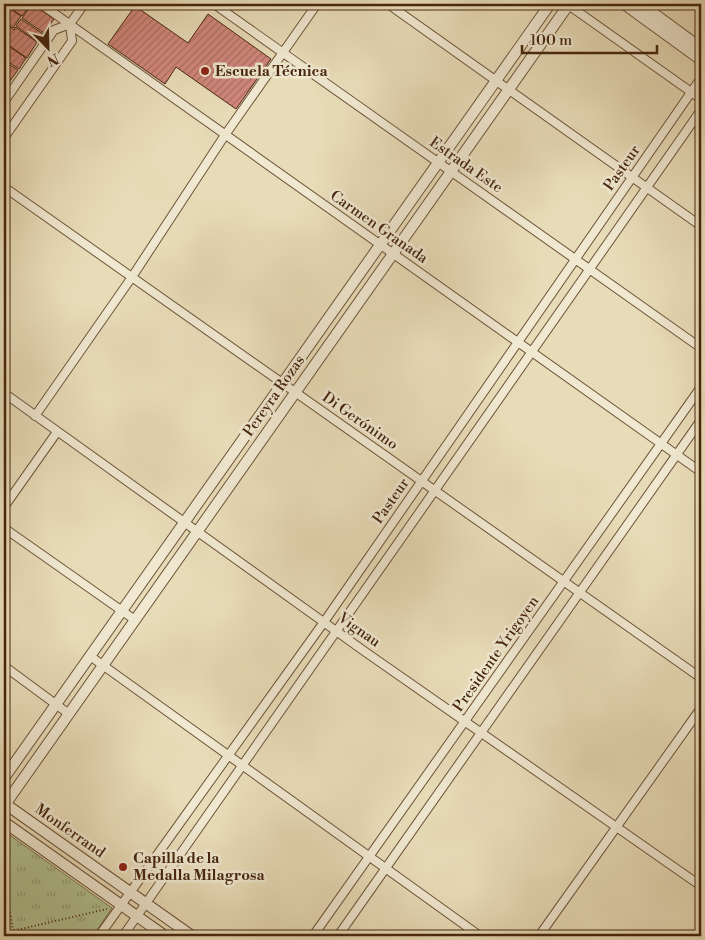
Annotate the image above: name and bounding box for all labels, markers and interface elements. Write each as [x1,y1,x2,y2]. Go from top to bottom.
north arrow [22,22,72,72]
scale bar [522,22,658,54]
text: 100 m [530,31,572,50]
text: N [44,49,61,69]
place label: Escuela Técnica [215,62,328,81]
marker: Escuela Técnica [199,65,211,77]
street label: Estrada Este [426,133,506,197]
street label: Pasteur [599,141,645,195]
street label: Carmen Granada [326,186,432,268]
street label: Pereyra Rozas [239,352,309,440]
street label: Di Gerónimo [318,388,402,454]
street label: Pasteur [368,474,414,528]
street label: Presidente Yrigoyen [449,592,543,716]
street label: Vignau [333,608,384,652]
street label: Monferrand [31,800,109,862]
place label: Capilla de la Medalla Milagrosa [133,849,266,885]
marker: Capilla de la Medalla Milagrosa [117,861,129,873]

